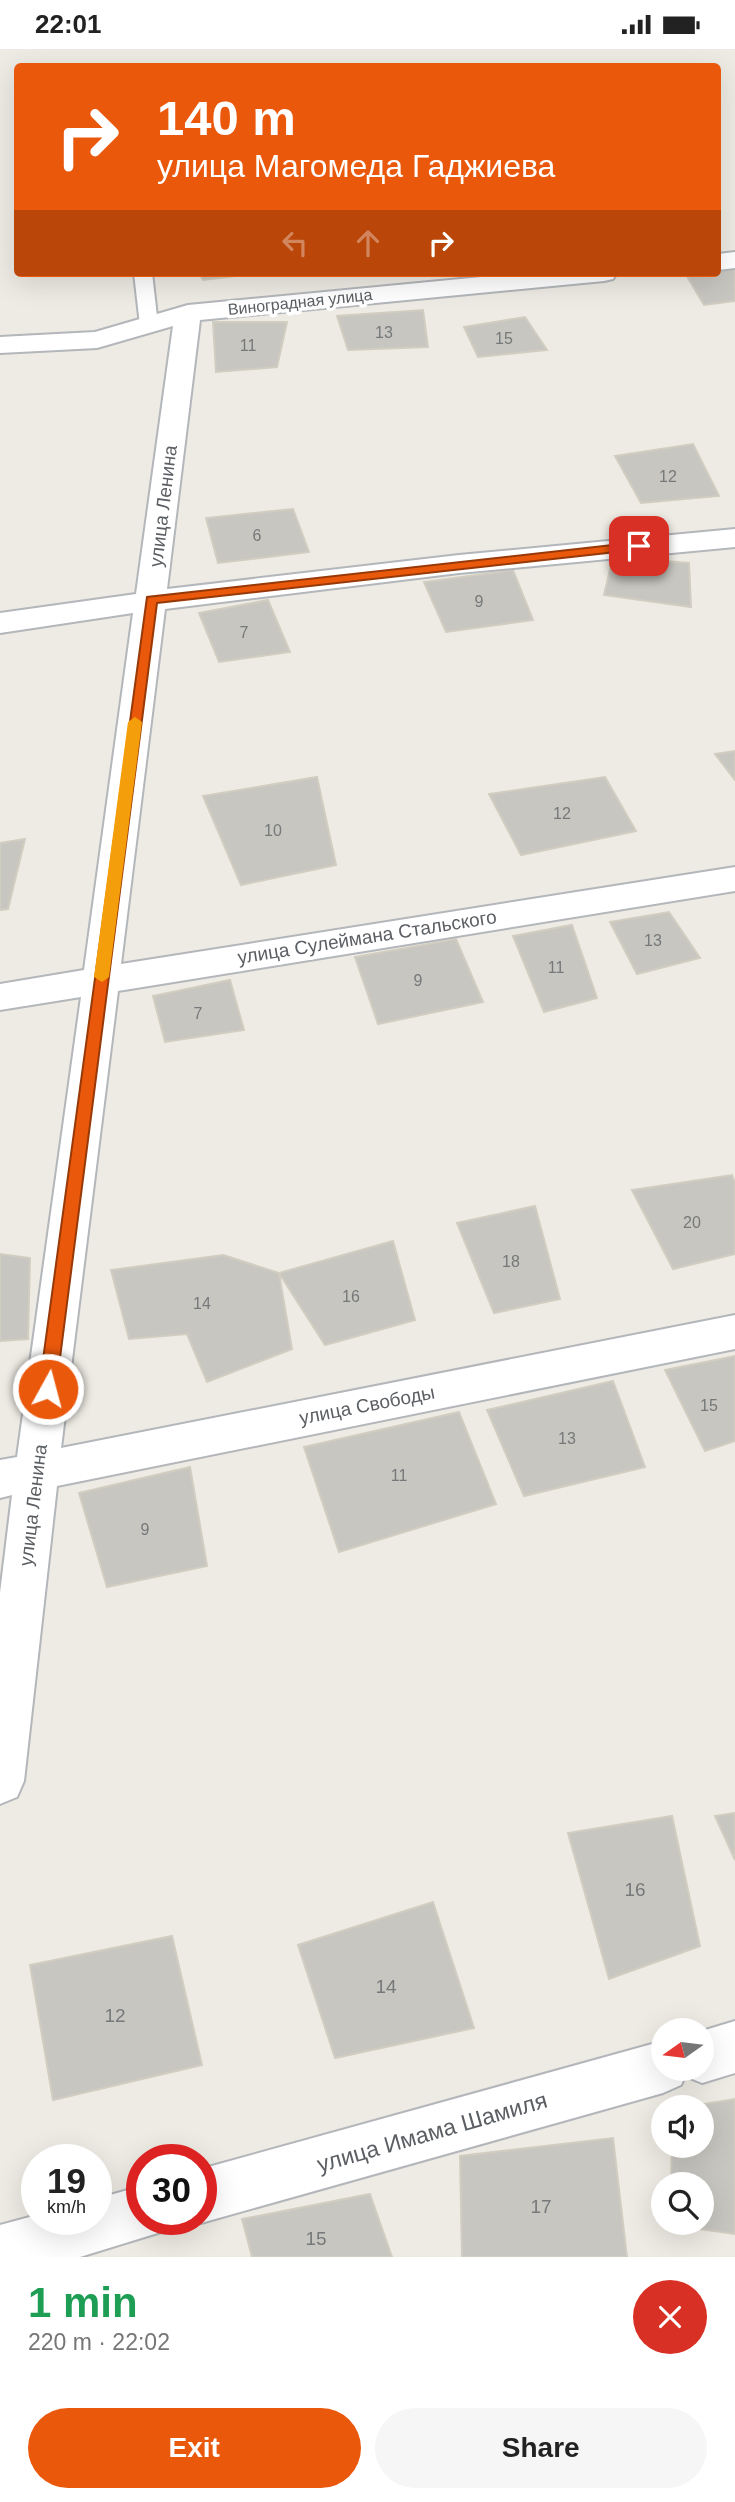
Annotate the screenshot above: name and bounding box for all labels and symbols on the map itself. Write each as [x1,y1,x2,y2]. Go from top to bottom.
street label: Виноградная улица [227,286,373,318]
house number: 13 [375,324,393,341]
house number: 15 [495,330,513,347]
house number: 11 [240,337,256,354]
street label: улица Ленина [145,443,181,568]
house number: 12 [659,468,677,485]
pin [609,516,669,576]
house number: 6 [253,527,262,544]
house number: 9 [475,593,484,610]
house number: 7 [240,624,249,641]
house number: 12 [553,805,571,822]
house number: 10 [264,822,282,839]
street label: улица Сулеймана Стальского [236,906,498,968]
house number: 13 [644,932,662,949]
house number: 11 [548,959,564,976]
house number: 9 [414,972,423,989]
house number: 7 [194,1005,203,1022]
house number: 20 [683,1214,701,1231]
house number: 18 [502,1253,520,1270]
house number: 16 [342,1288,360,1305]
house number: 14 [193,1295,211,1312]
position arrow [11,1352,85,1426]
street label: улица Свободы [298,1382,436,1428]
house number: 15 [700,1397,718,1414]
house number: 13 [558,1430,576,1447]
street label: улица Ленина [15,1442,51,1567]
house number: 11 [391,1467,407,1484]
house number: 9 [141,1521,150,1538]
house number: 16 [624,1879,646,1900]
house number: 14 [375,1976,397,1997]
house number: 12 [104,2005,126,2026]
north arrow [651,2018,714,2081]
street label: улица Имама Шамиля [314,2087,550,2177]
speed limit sign: 30 [126,2144,217,2235]
house number: 17 [530,2196,552,2217]
house number: 15 [305,2228,327,2249]

